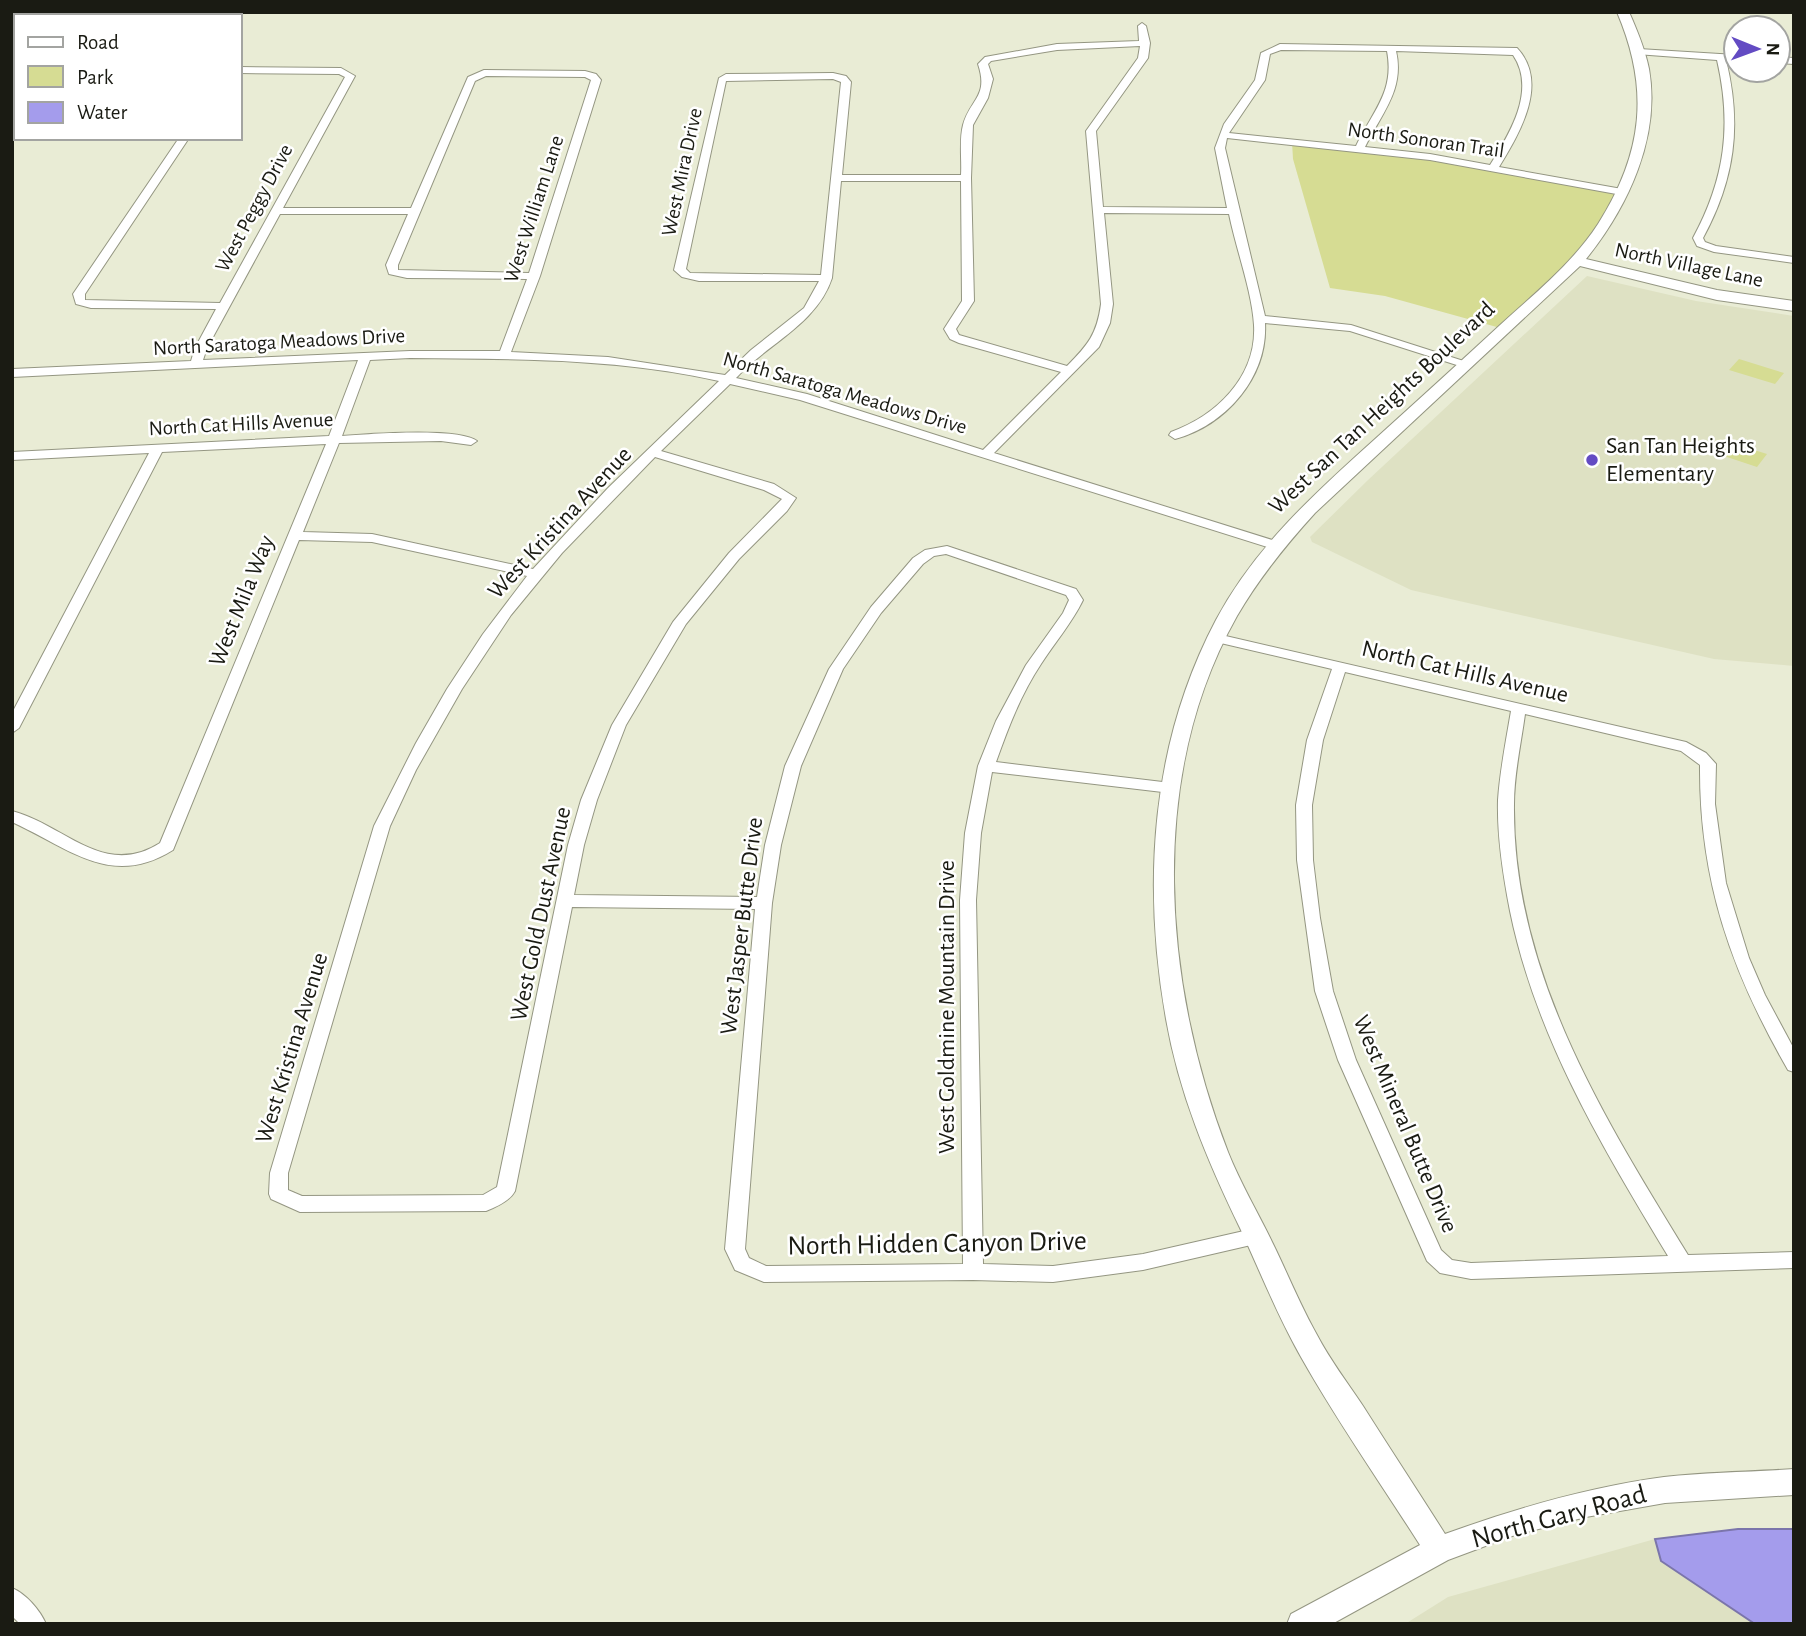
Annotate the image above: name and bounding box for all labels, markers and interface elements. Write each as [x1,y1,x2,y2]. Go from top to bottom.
legend [14,14,242,140]
north arrow [1722,14,1792,84]
text: Road [77,32,119,53]
text: N [1763,42,1782,56]
text: Park [77,67,114,88]
text: Water [77,102,127,123]
street label: West Mira Drive [658,106,706,238]
street label: North Sonoran Trail [1346,119,1506,161]
street label: West William Lane [500,133,568,285]
street label: West Peggy Drive [212,141,296,275]
street label: North Village Lane [1613,239,1765,291]
street label: West San Tan Heights Boulevard [1264,297,1500,519]
street label: North Saratoga Meadows Drive [152,325,406,359]
street label: North Saratoga Meadows Drive [721,348,969,438]
street label: North Cat Hills Avenue [148,409,334,439]
place label: San Tan Heights Elementary [1606,434,1755,486]
street label: West Kristina Avenue [484,442,636,604]
marker: San Tan Heights Elementary [1584,452,1600,468]
street label: West Mila Way [205,532,279,670]
street label: North Cat Hills Avenue [1359,637,1571,707]
street label: West Gold Dust Avenue [507,805,575,1023]
street label: West Jasper Butte Drive [717,816,767,1036]
street label: West Goldmine Mountain Drive [935,860,959,1154]
street label: West Kristina Avenue [252,950,332,1146]
street label: West Mineral Butte Drive [1348,1012,1462,1236]
street label: North Hidden Canyon Drive [787,1227,1087,1261]
street label: North Gary Road [1468,1480,1650,1554]

